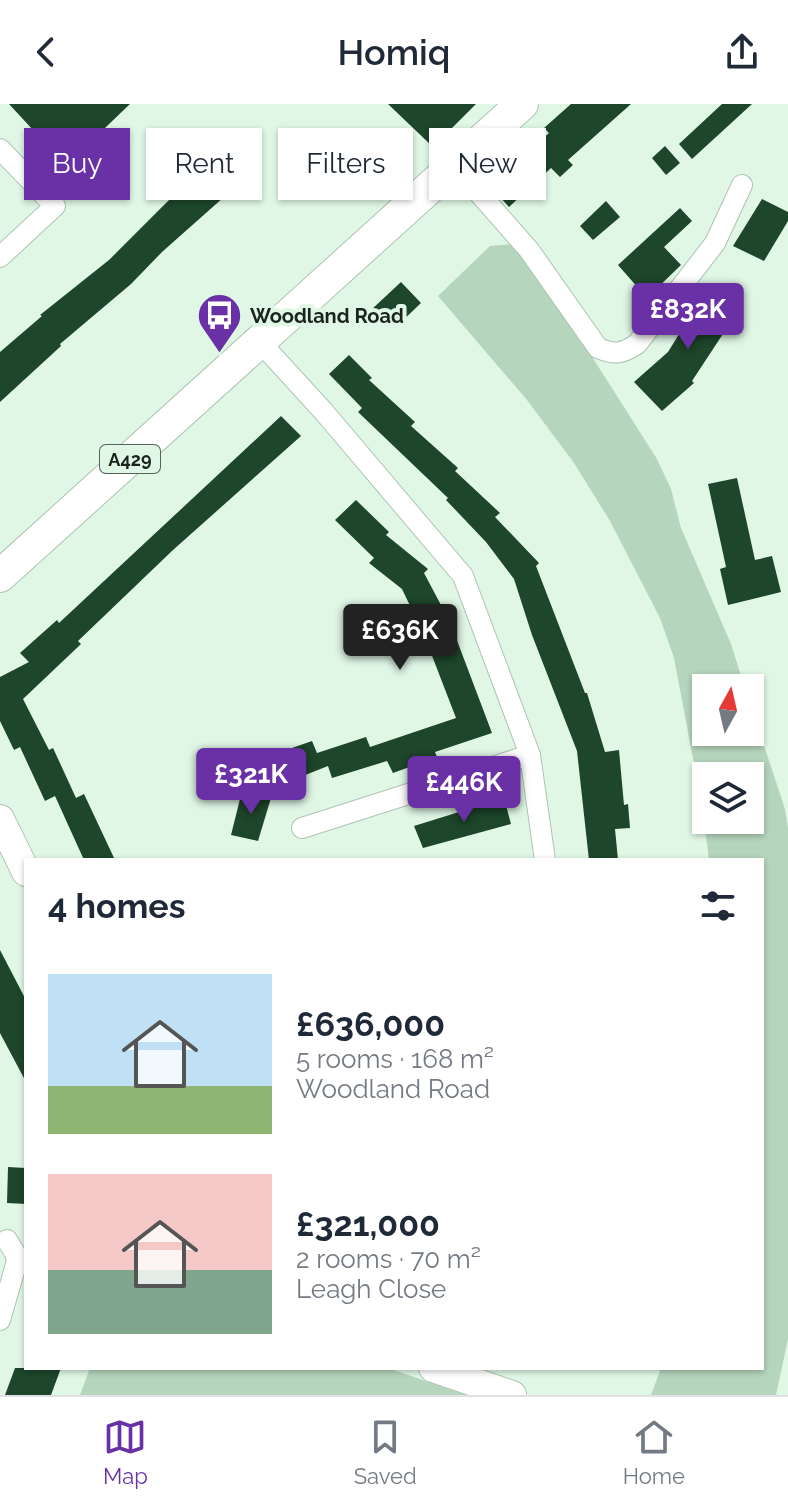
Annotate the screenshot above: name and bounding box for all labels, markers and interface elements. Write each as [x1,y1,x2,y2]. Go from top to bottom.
icon: back [24,30,68,74]
icon: share [720,30,764,74]
text: Homiq [338,31,450,73]
chip: Buy [24,128,130,200]
chip: Rent [146,128,262,200]
chip: Filters [278,128,413,200]
chip: New [429,128,546,200]
pin: £832K [632,283,744,351]
bus stop icon: Woodland Road [195,292,243,355]
text: £832K [650,294,726,324]
place label: Woodland Road [250,304,404,328]
road number: A429 [100,445,160,473]
pin: £636K [344,604,456,672]
text: £636K [361,615,439,645]
north arrow [692,674,764,746]
map controls [692,674,764,834]
pin: £321K [195,748,307,816]
pin: £446K [408,756,520,824]
text: £321K [214,759,288,789]
button: layers [692,762,764,834]
text: £446K [425,767,503,797]
icon: filters [696,884,740,928]
text: 4 homes [48,886,186,926]
text: £636,000 [296,1004,445,1044]
icon: home [112,1006,208,1102]
text: 5 rooms · 168 m² [296,1044,494,1074]
text: Woodland Road [296,1074,490,1104]
text: £321,000 [296,1204,440,1244]
icon: home [112,1206,208,1302]
text: 2 rooms · 70 m² [296,1244,481,1274]
text: Leagh Close [296,1274,446,1304]
tab: Map [103,1415,148,1489]
tab: Saved [354,1415,417,1489]
tab: Home [623,1415,685,1489]

